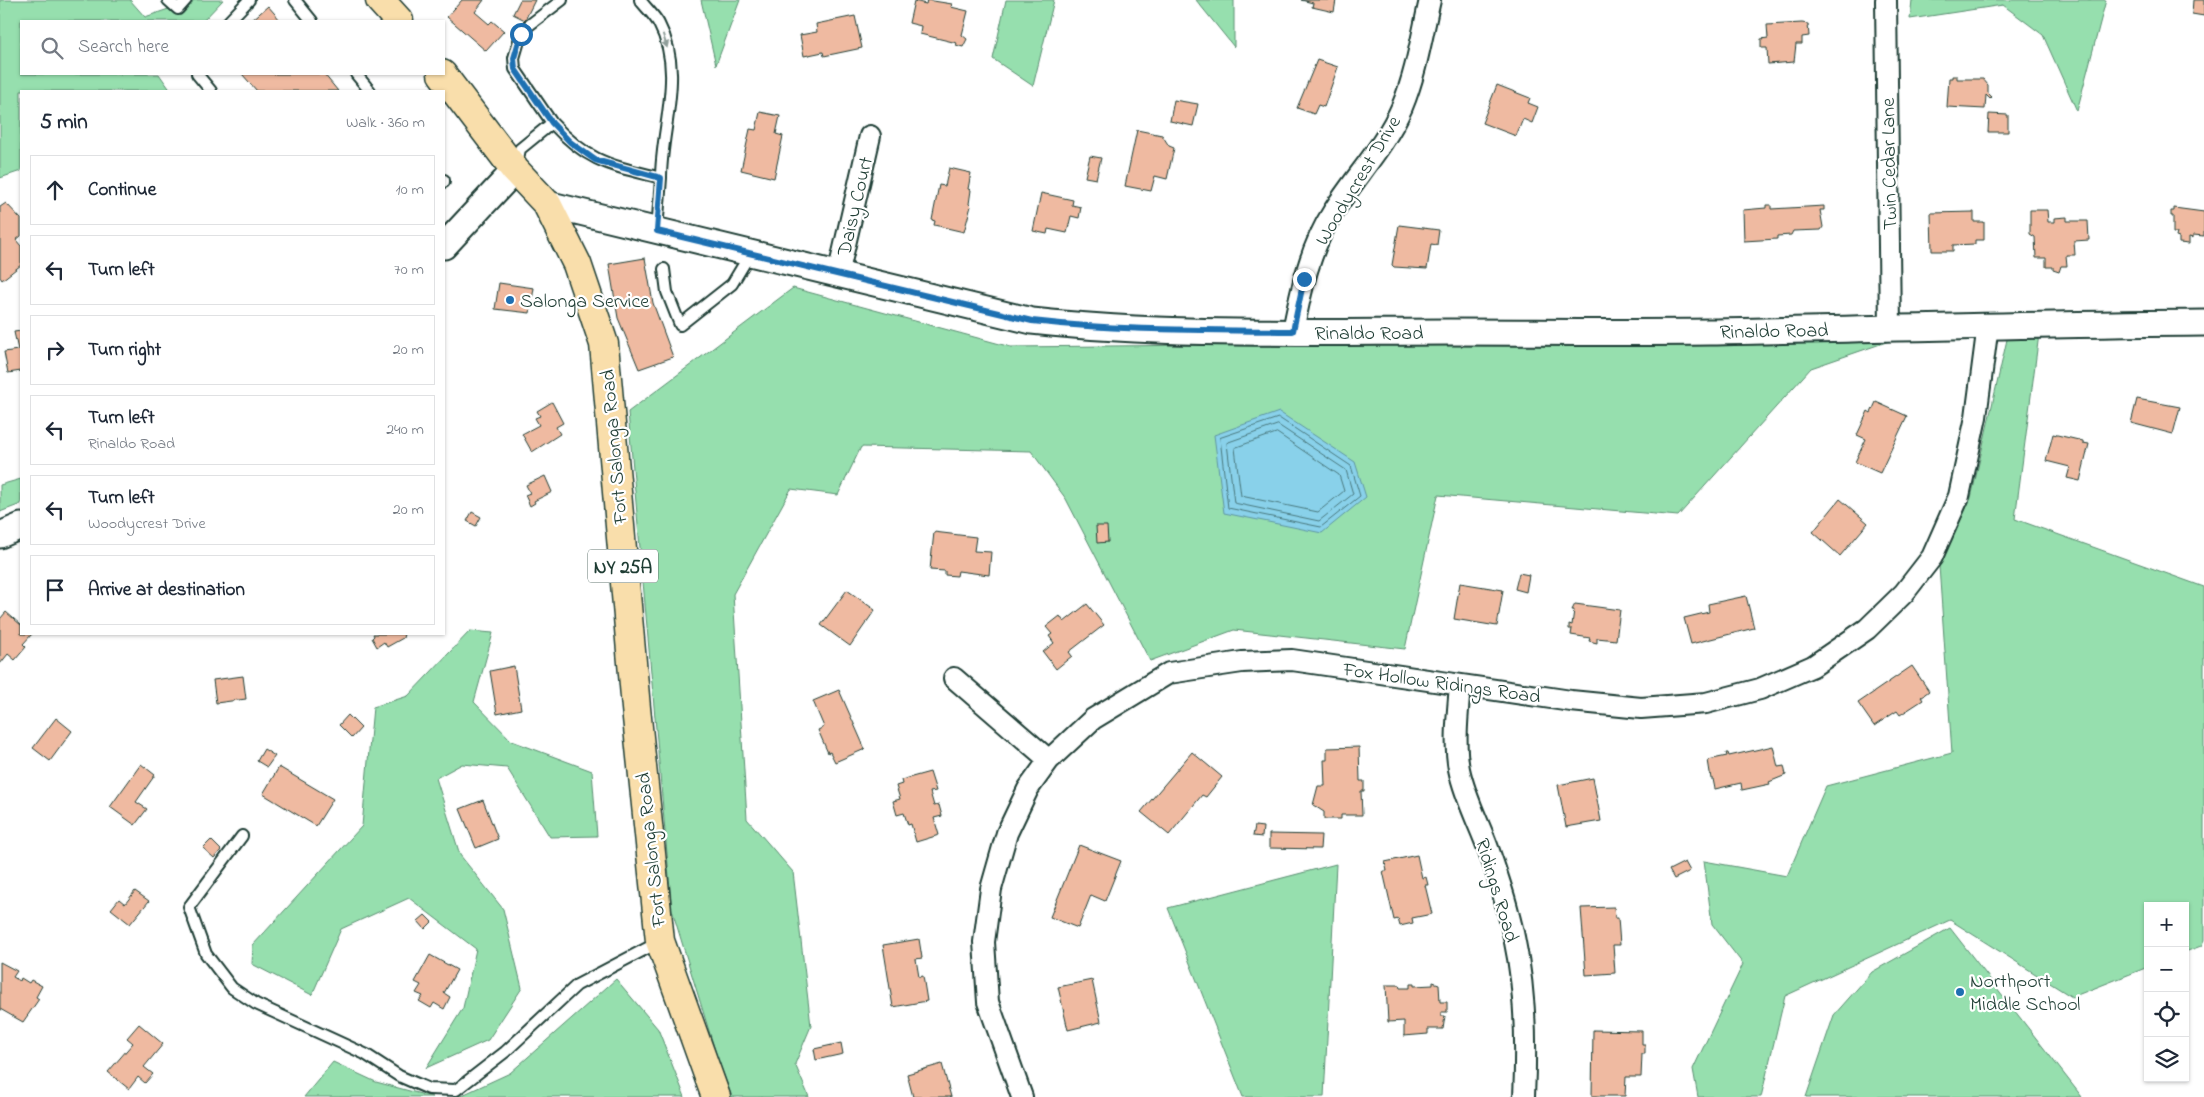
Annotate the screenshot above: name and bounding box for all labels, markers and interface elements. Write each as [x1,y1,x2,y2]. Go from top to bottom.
search box [20,20,445,75]
route start [510,23,533,46]
one-way arrow [661,33,669,48]
icon: search [38,34,66,62]
text: Search here [78,34,169,61]
street label: Twin Cedar Lane [1875,98,1906,230]
text: 5 min [40,108,88,138]
text: Walk · 360 m [346,111,425,135]
street label: Woodycrest Drive [1309,111,1409,252]
street label: Daisy Court [831,154,882,260]
icon: ahead [41,176,69,204]
text: Continue [88,177,156,204]
text: 10 m [396,178,424,202]
icon: left [41,256,69,284]
text: Turn left [88,257,155,284]
text: 70 m [394,258,424,282]
route end [1293,268,1316,291]
place label: Salonga Service [520,288,649,318]
marker: Salonga Service [504,294,516,306]
street label: Rinaldo Road [1719,317,1829,348]
street label: Rinaldo Road [1315,320,1423,349]
icon: right [41,336,69,364]
text: Turn right [88,337,161,364]
text: 20 m [393,338,424,362]
street label: Fort Salonga Road [594,368,638,526]
text: Turn left [88,405,155,432]
icon: left [41,416,69,444]
text: 240 m [386,418,424,442]
text: Rinaldo Road [88,432,175,456]
text: Turn left [88,485,155,512]
icon: left [41,496,69,524]
text: 20 m [393,498,424,522]
text: Woodycrest Drive [88,512,206,536]
road number: NY 25A [588,550,658,582]
icon: arrive [41,576,69,604]
text: Arrive at destination [88,577,245,604]
street label: Fox Hollow Ridings Road [1340,656,1542,714]
street label: Fort Salonga Road [630,771,676,929]
street label: Ridings Road [1465,835,1525,946]
map controls [2144,902,2189,1082]
button: + [2144,902,2189,947]
button: − [2144,947,2189,992]
place label: Northport Middle School [1970,968,2080,1020]
marker: Northport Middle School [1954,986,1966,998]
button: locate [2144,992,2189,1037]
button: layers [2144,1037,2189,1082]

